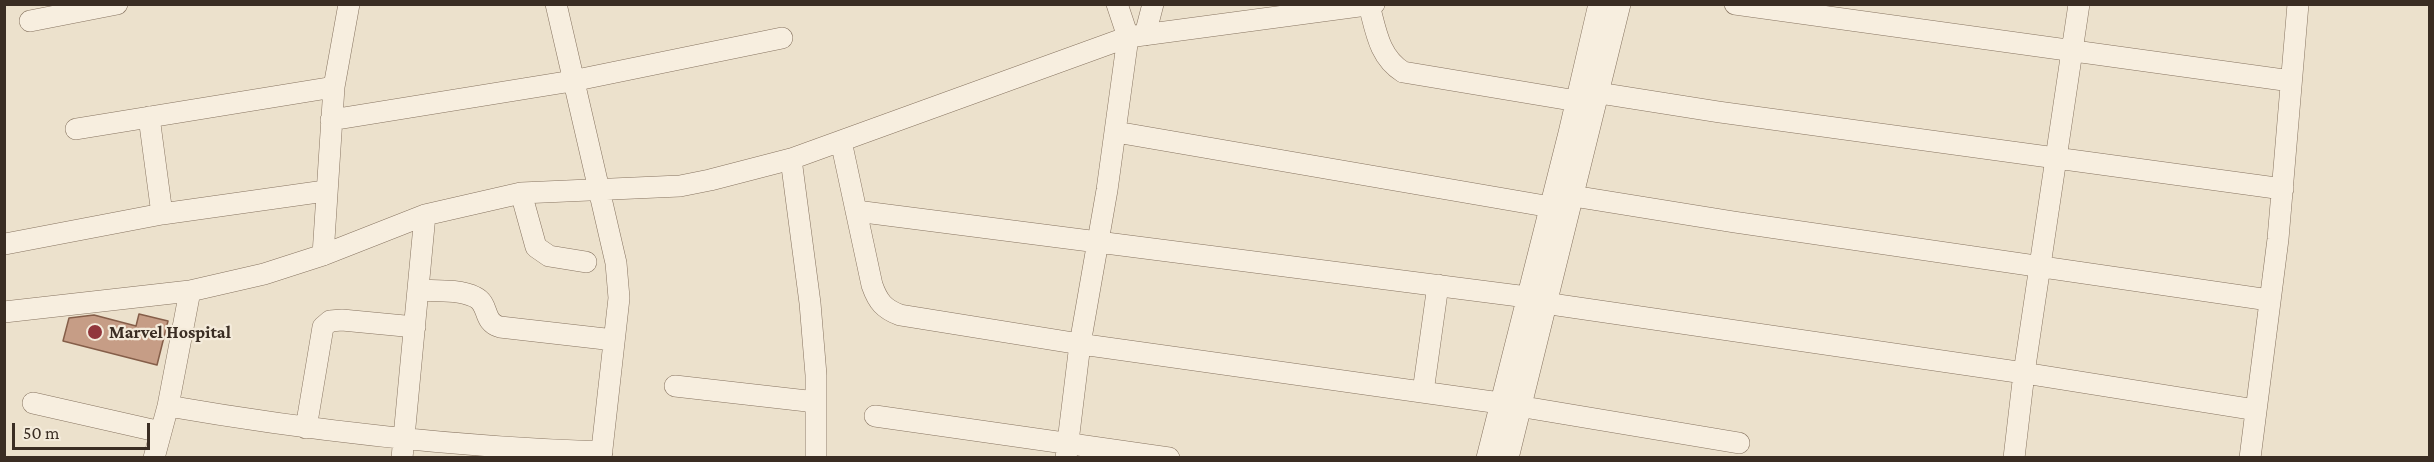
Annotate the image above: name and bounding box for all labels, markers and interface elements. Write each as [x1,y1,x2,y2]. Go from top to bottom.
place label: Marvel Hospital [109,321,231,343]
marker: Marvel Hospital [86,323,104,341]
scale bar [15,411,153,449]
text: 50 m [23,423,60,443]

